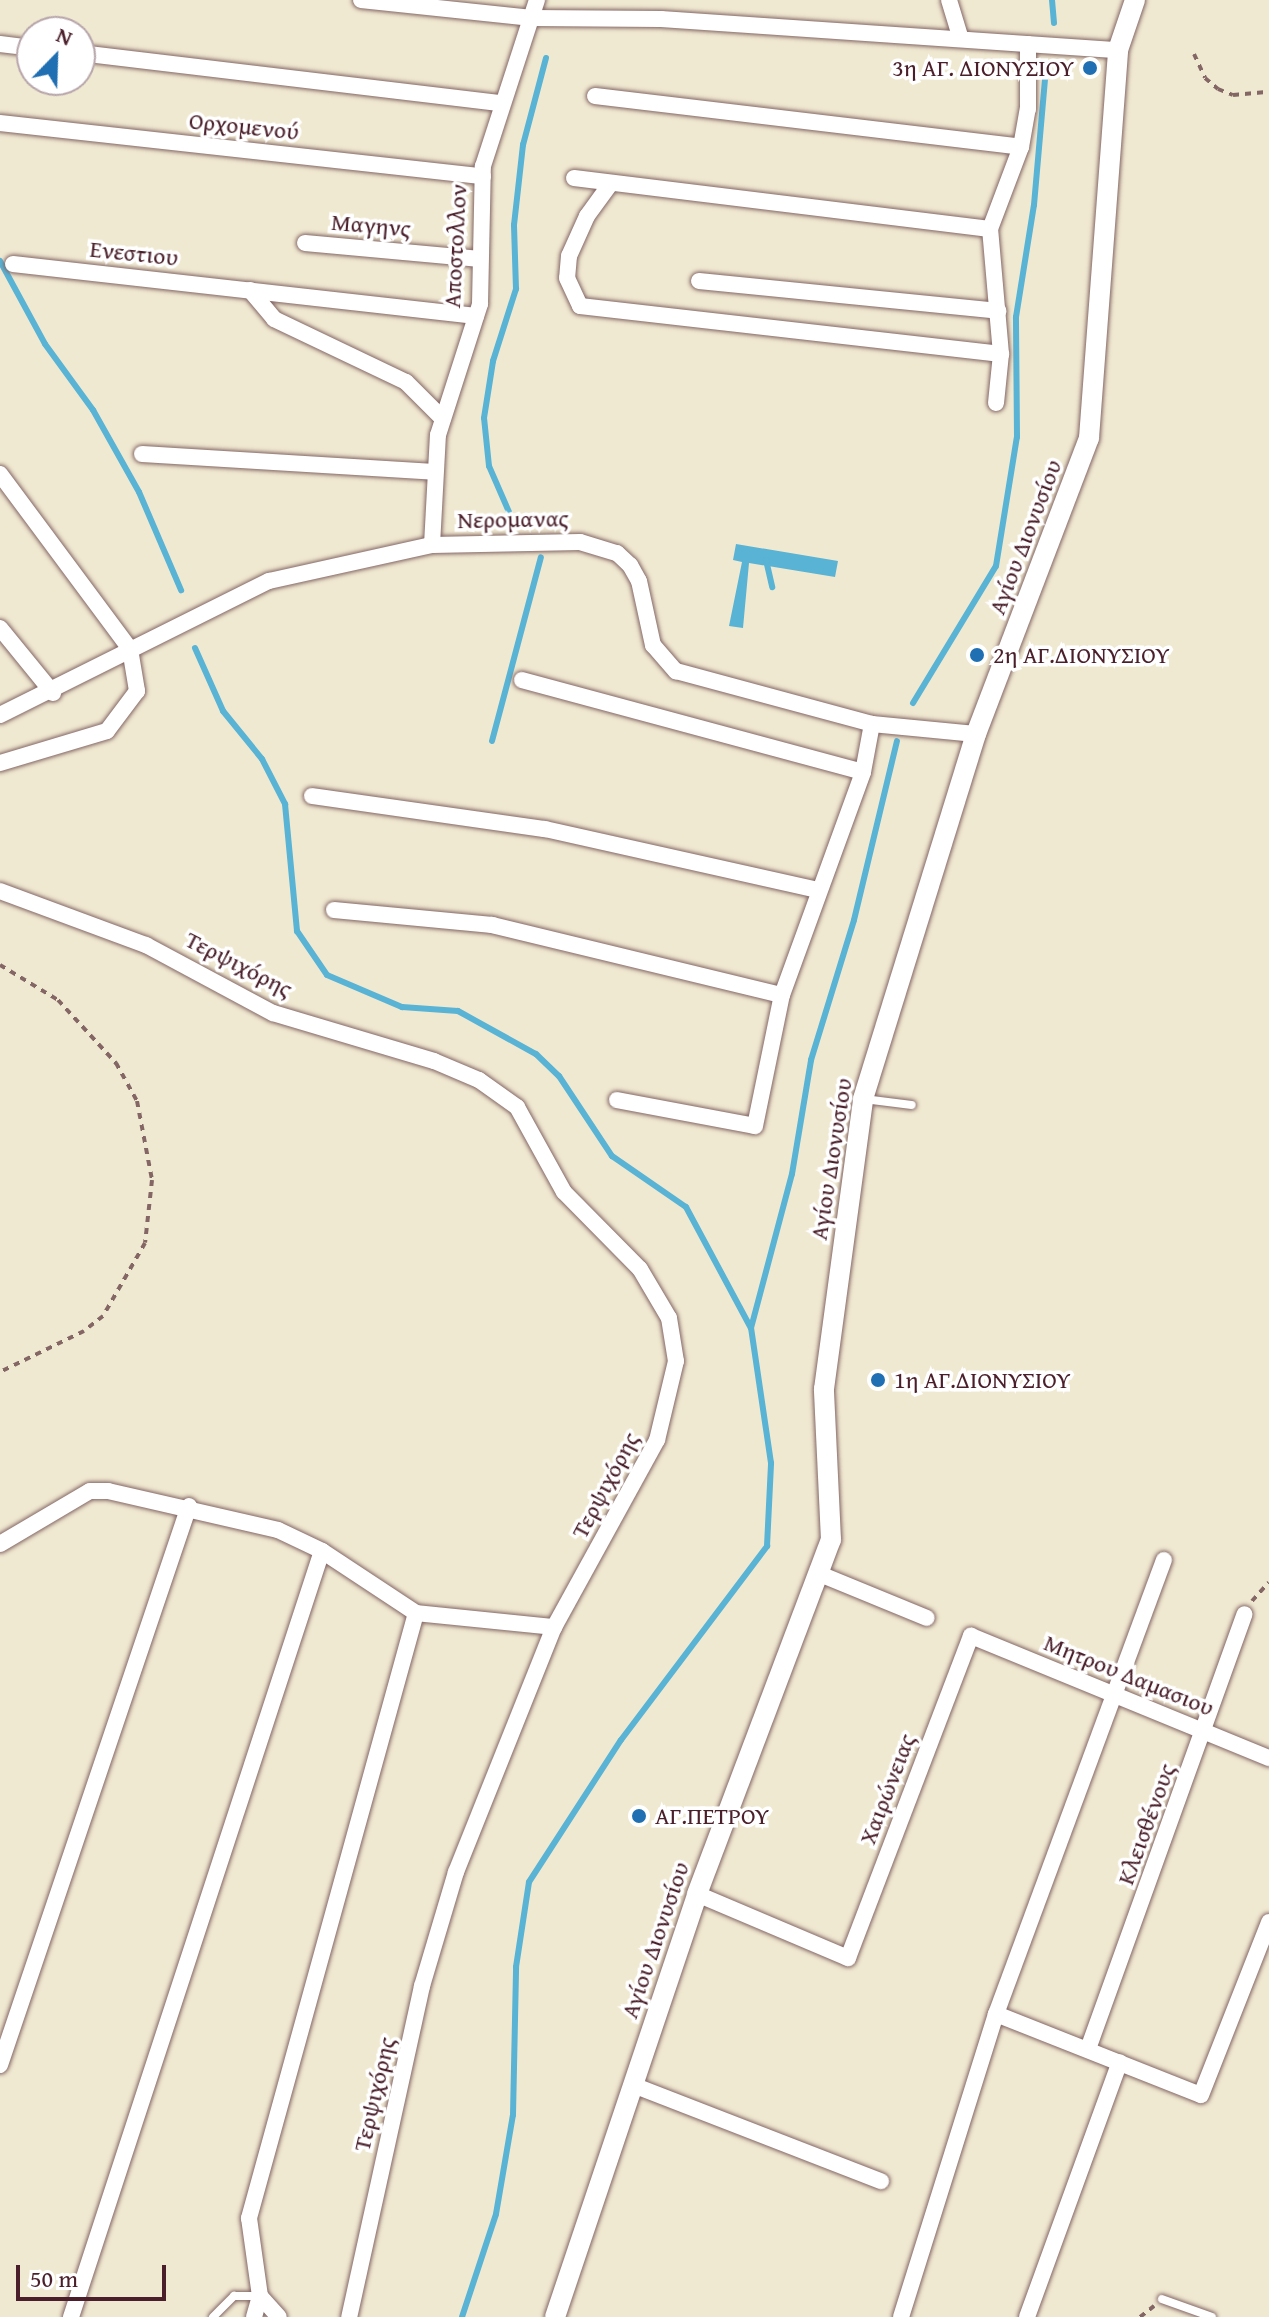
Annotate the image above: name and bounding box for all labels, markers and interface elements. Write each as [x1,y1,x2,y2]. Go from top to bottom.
north arrow [16,16,96,96]
text: N [52,18,78,53]
place label: 3η ΑΓ. ΔΙΟΝΥΣΙΟΥ [892,54,1074,82]
marker: 3η ΑΓ. ΔΙΟΝΥΣΙΟΥ [1081,59,1099,77]
street label: Ορχομενού [188,106,300,146]
street label: Αποστολλον [437,183,473,309]
street label: Μαγηνς [330,207,412,243]
street label: Ενεστιου [88,234,180,272]
street label: Αγίου Διονυσίου [982,456,1068,618]
street label: Νερομανας [457,504,569,534]
place label: 2η ΑΓ.ΔΙΟΝΥΣΙΟΥ [993,641,1170,669]
marker: 2η ΑΓ.ΔΙΟΝΥΣΙΟΥ [968,646,986,664]
street label: Τερψιχόρης [181,925,297,1003]
street label: Αγίου Διονυσίου [804,1076,858,1242]
place label: 1η ΑΓ.ΔΙΟΝΥΣΙΟΥ [894,1366,1071,1394]
marker: 1η ΑΓ.ΔΙΟΝΥΣΙΟΥ [869,1371,887,1389]
street label: Τερψιχόρης [565,1427,645,1543]
street label: Μητρου Δαμασιου [1040,1628,1218,1722]
street label: Χαιρώνειας [853,1730,921,1848]
street label: Κλεισθένους [1111,1760,1181,1888]
place label: ΑΓ.ΠΕΤΡΟΥ [655,1802,769,1830]
marker: ΑΓ.ΠΕΤΡΟΥ [630,1807,648,1825]
street label: Αγίου Διονυσίου [615,1858,695,2022]
street label: Τερψιχόρης [347,2034,401,2154]
scale bar [20,2249,170,2299]
text: 50 m [30,2261,78,2296]

